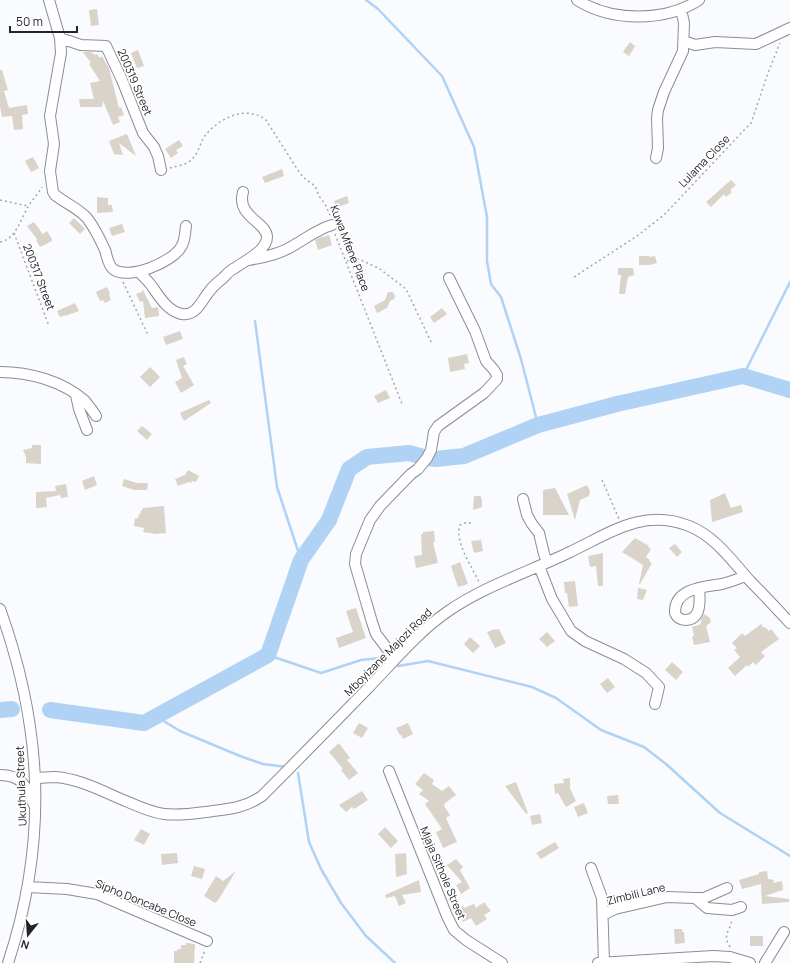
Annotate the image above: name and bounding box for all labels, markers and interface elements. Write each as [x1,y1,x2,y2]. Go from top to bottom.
scale bar [10,8,77,34]
text: 50 m [16,13,43,30]
street label: 200319 Street [115,46,156,118]
street label: Lulama Close [675,131,733,190]
street label: Kuwa Mfene Place [327,203,374,294]
street label: 200317 Street [20,241,59,312]
street label: Mboyizane Majozi Road [341,605,435,699]
street label: Ukuthula Street [12,746,29,826]
street label: Mjaja Sithole Street [417,824,470,922]
street label: Sipho Doncabe Close [93,875,200,930]
street label: Zimbili Lane [605,879,667,908]
north arrow [8,915,48,955]
text: N [19,937,31,953]

